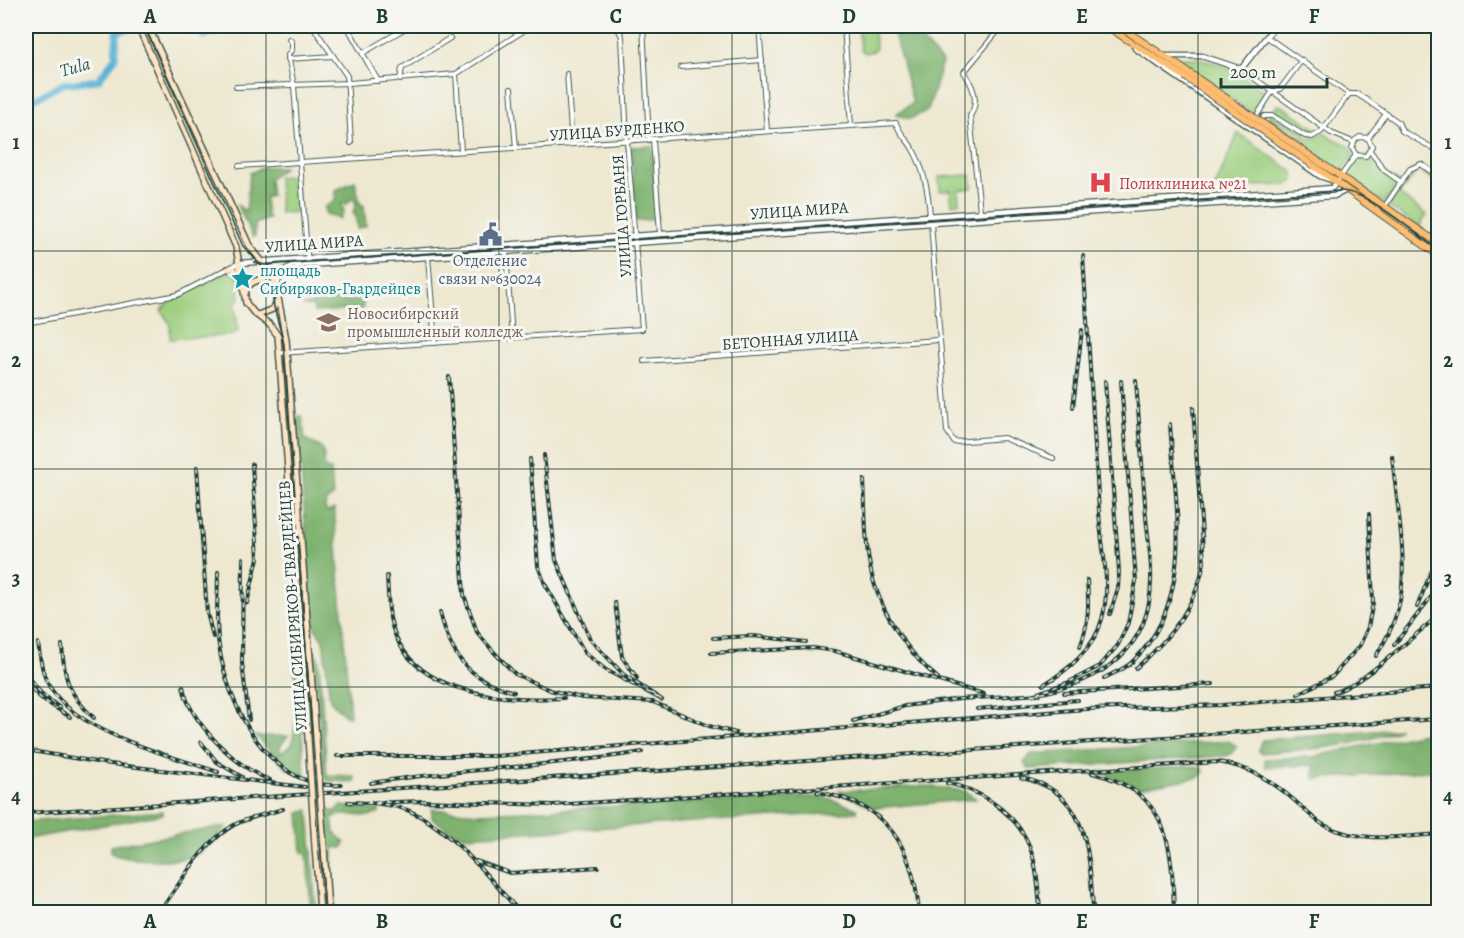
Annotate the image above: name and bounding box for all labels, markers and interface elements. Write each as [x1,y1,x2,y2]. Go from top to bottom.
text: A [143,3,157,30]
text: B [376,3,388,30]
text: C [610,3,622,30]
text: D [842,3,856,30]
text: E [1076,3,1088,30]
text: F [1309,3,1320,30]
water label: Tula [57,51,93,83]
scale bar [1221,51,1328,89]
text: 200 m [1230,60,1276,84]
street label: УЛИЦА БУРДЕНКО [549,115,685,147]
text: 1 [12,129,20,156]
text: 1 [1444,129,1452,156]
street label: УЛИЦА ГОРБАНЯ [607,154,637,278]
hospital icon: Поликлиника №21 [1088,170,1114,196]
place label: Поликлиника №21 [1119,173,1247,195]
street label: УЛИЦА МИРА [749,197,850,225]
public building icon: Отделение связи №630024 [477,222,503,248]
street label: УЛИЦА МИРА [264,230,365,258]
place label: Отделение связи №630024 [439,250,541,290]
place label: площадь Сибиряков-Гвардейцев [260,260,421,300]
place icon: площадь Сибиряков-Гвардейцев [229,266,255,292]
place label: Новосибирский промышленный колледж [347,303,523,343]
school or university icon: Новосибирский промышленный колледж [316,309,342,335]
street label: БЕТОННАЯ УЛИЦА [721,324,860,356]
text: 2 [11,347,21,374]
text: 2 [1443,347,1453,374]
street label: УЛИЦА СИБИРЯКОВ-ГВАРДЕЙЦЕВ [273,480,313,732]
text: 3 [12,565,20,592]
text: 3 [1444,565,1452,592]
text: 4 [11,783,21,810]
text: 4 [1443,783,1453,810]
text: A [143,908,157,935]
text: B [376,908,388,935]
text: C [610,908,622,935]
text: D [842,908,856,935]
text: E [1076,908,1088,935]
text: F [1309,908,1320,935]

